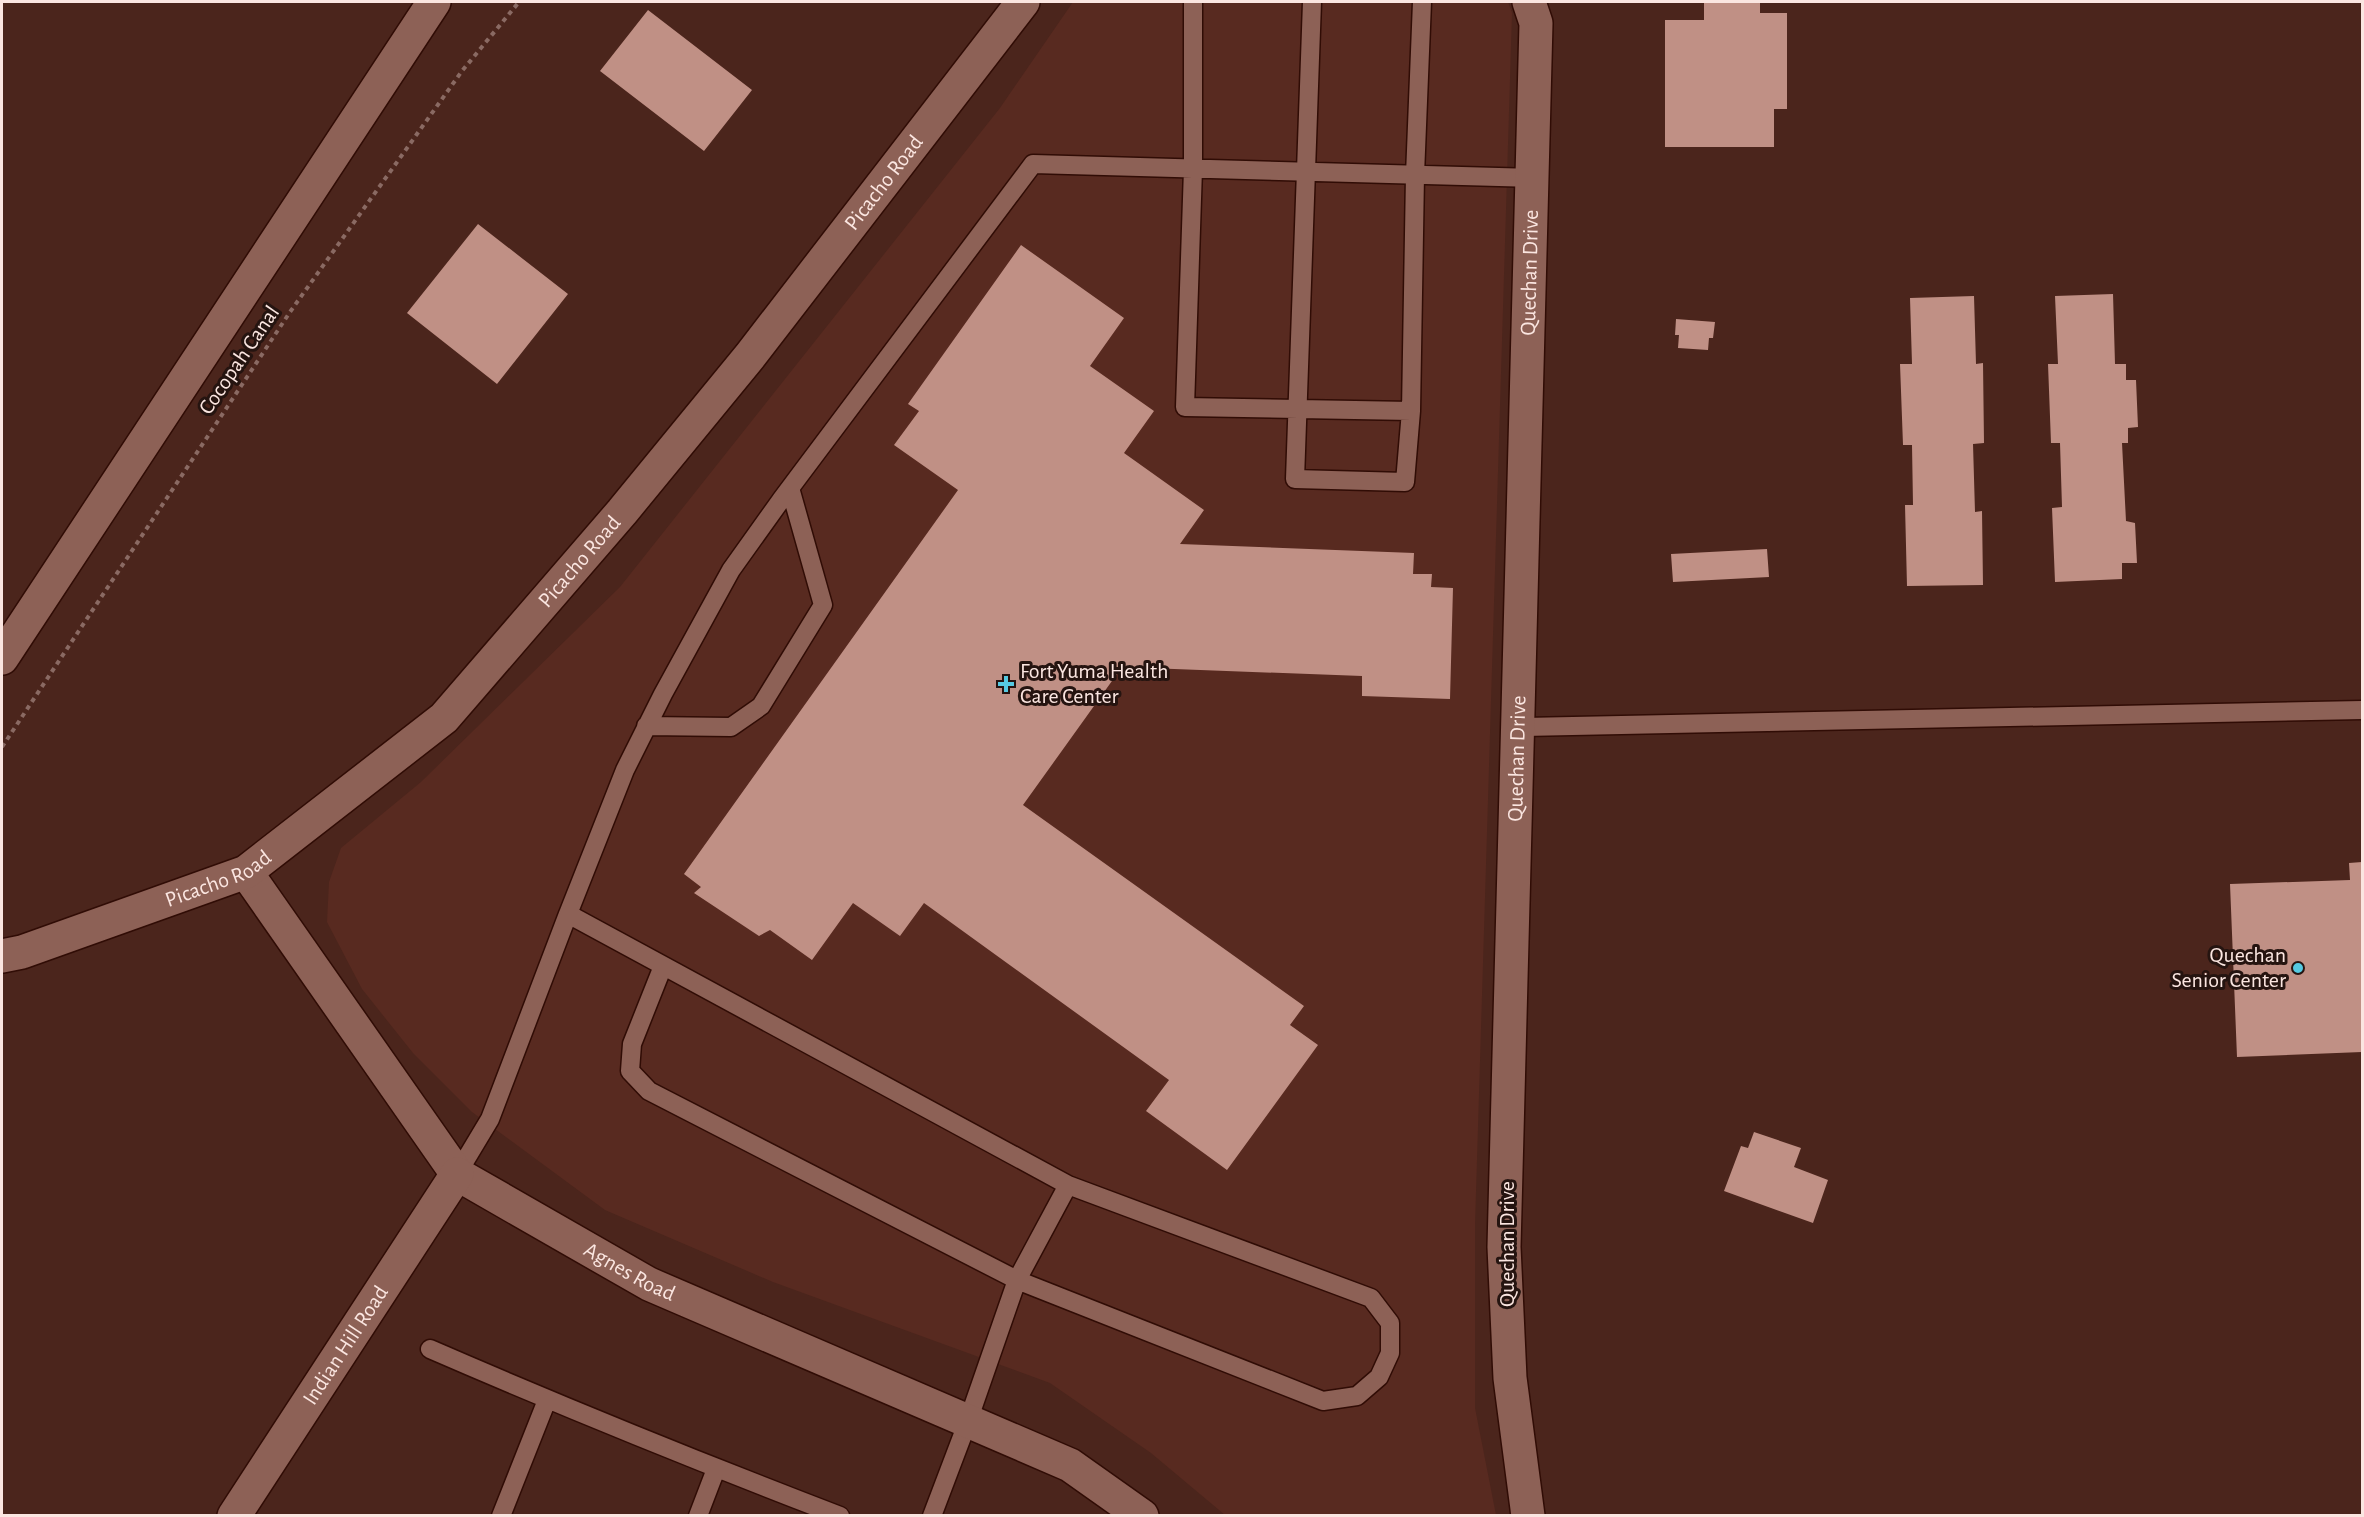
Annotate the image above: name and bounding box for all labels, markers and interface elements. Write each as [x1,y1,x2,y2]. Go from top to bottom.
street label: Picacho Road [840,131,927,234]
street label: Quechan Drive [1517,209,1542,336]
street label: Cocopah Canal [195,302,283,418]
street label: Picacho Road [534,511,625,612]
place label: Fort Yuma Health Care Center [1020,660,1169,707]
marker: Fort Yuma Health Care Center [997,675,1015,693]
street label: Quechan Drive [1504,695,1529,822]
street label: Picacho Road [162,846,275,911]
place label: Quechan Senior Center [2171,944,2286,991]
marker: Quechan Senior Center [2291,961,2305,975]
street label: Quechan Drive [1496,1181,1518,1307]
street label: Agnes Road [580,1238,679,1305]
street label: Indian Hill Road [299,1282,392,1409]

